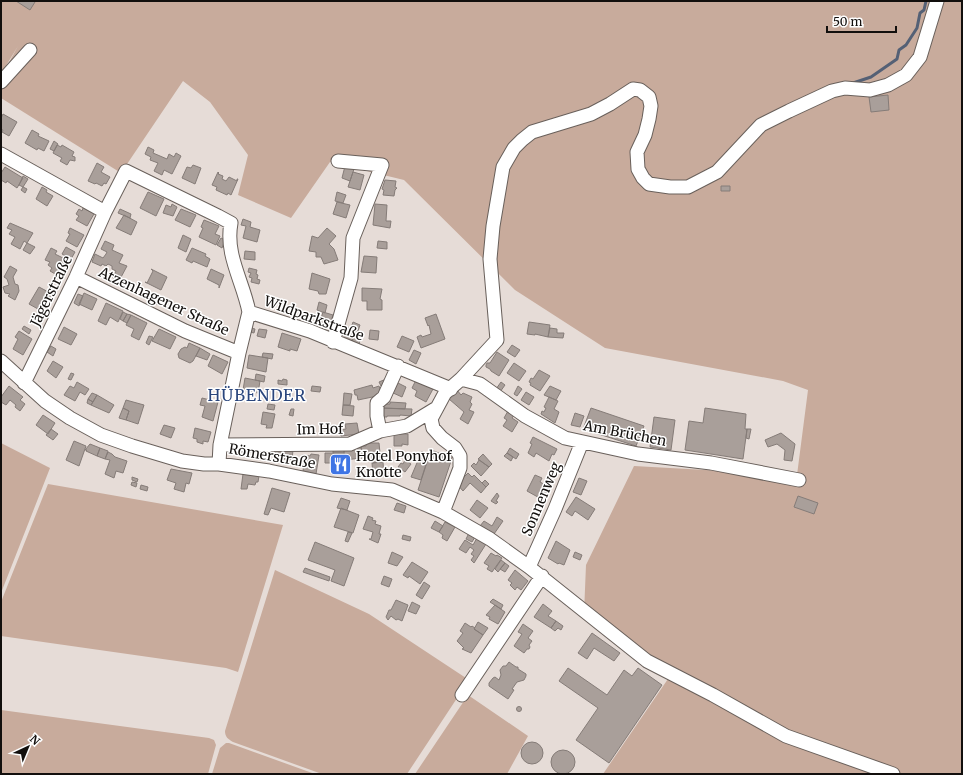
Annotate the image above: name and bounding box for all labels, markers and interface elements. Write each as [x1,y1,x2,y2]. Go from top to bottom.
scale bar [827,8,896,34]
text: 50 m [833,14,862,29]
street label: Jägerstraße [26,252,76,330]
street label: Atzenhagener Straße [95,262,232,339]
street label: Wildparkstraße [261,291,366,344]
district label: HÜBENDER [208,385,306,405]
street label: Am Brüchen [581,416,668,450]
street label: Im Hof [297,420,344,438]
street label: Römerstraße [227,440,317,472]
place label: Hotel Ponyhof Knotte [356,447,452,481]
restaurant icon: Hotel Ponyhof Knotte [327,451,353,477]
street label: Sonnenweg [517,459,565,539]
north arrow [8,727,48,767]
text: N [27,732,43,748]

